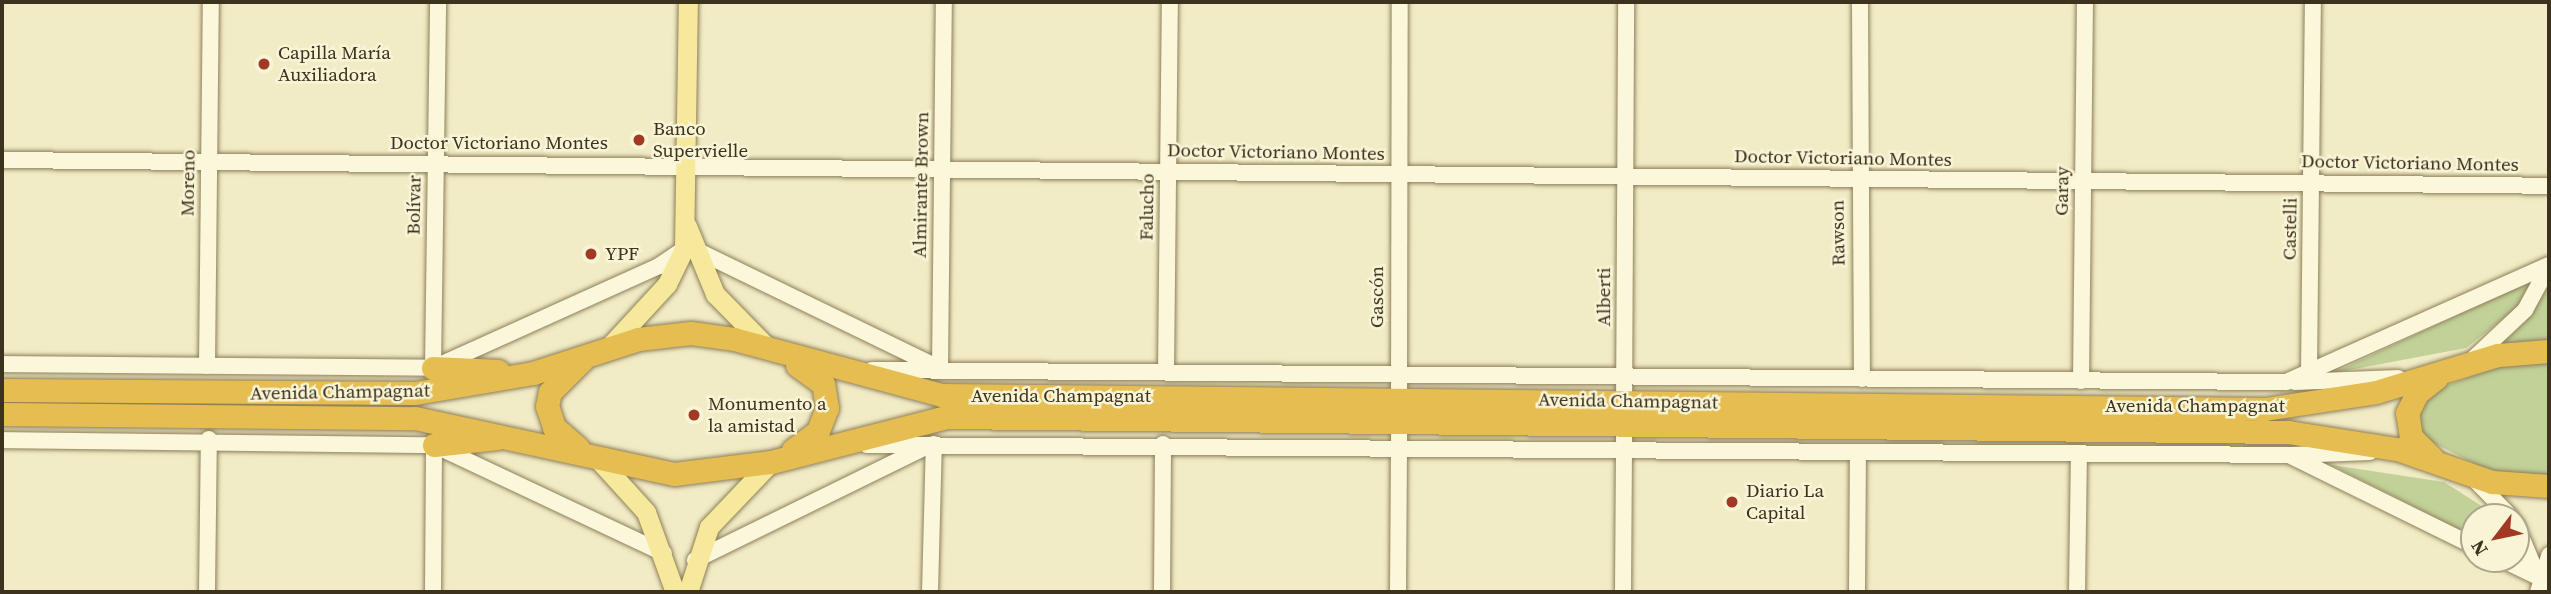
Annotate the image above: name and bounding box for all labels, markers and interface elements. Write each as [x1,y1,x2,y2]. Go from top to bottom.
place label: Capilla María Auxiliadora [278,42,391,86]
marker: Capilla María Auxiliadora [256,56,272,72]
street label: Almirante Brown [908,112,934,258]
place label: Banco Supervielle [653,118,748,162]
street label: Doctor Victoriano Montes [390,132,608,154]
marker: Banco Supervielle [631,132,647,148]
street label: Doctor Victoriano Montes [1167,139,1385,165]
street label: Doctor Victoriano Montes [1734,145,1952,171]
street label: Moreno [176,149,200,217]
street label: Doctor Victoriano Montes [2301,150,2519,176]
street label: Garay [2050,166,2074,216]
street label: Falucho [1135,173,1159,241]
street label: Bolívar [402,175,426,235]
street label: Castelli [2278,198,2302,260]
street label: Rawson [1826,200,1850,266]
place label: YPF [605,243,639,265]
marker: YPF [583,246,599,262]
street label: Gascón [1366,266,1388,328]
street label: Alberti [1593,267,1615,327]
street label: Avenida Champagnat [250,379,430,405]
street label: Avenida Champagnat [971,385,1151,407]
street label: Avenida Champagnat [1538,388,1718,414]
place label: Monumento a la amistad [708,393,827,437]
street label: Avenida Champagnat [2105,395,2285,417]
marker: Monumento a la amistad [686,407,702,423]
place label: Diario La Capital [1746,480,1824,524]
marker: Diario La Capital [1724,494,1740,510]
north arrow [2460,503,2530,573]
text: N [2464,535,2494,561]

